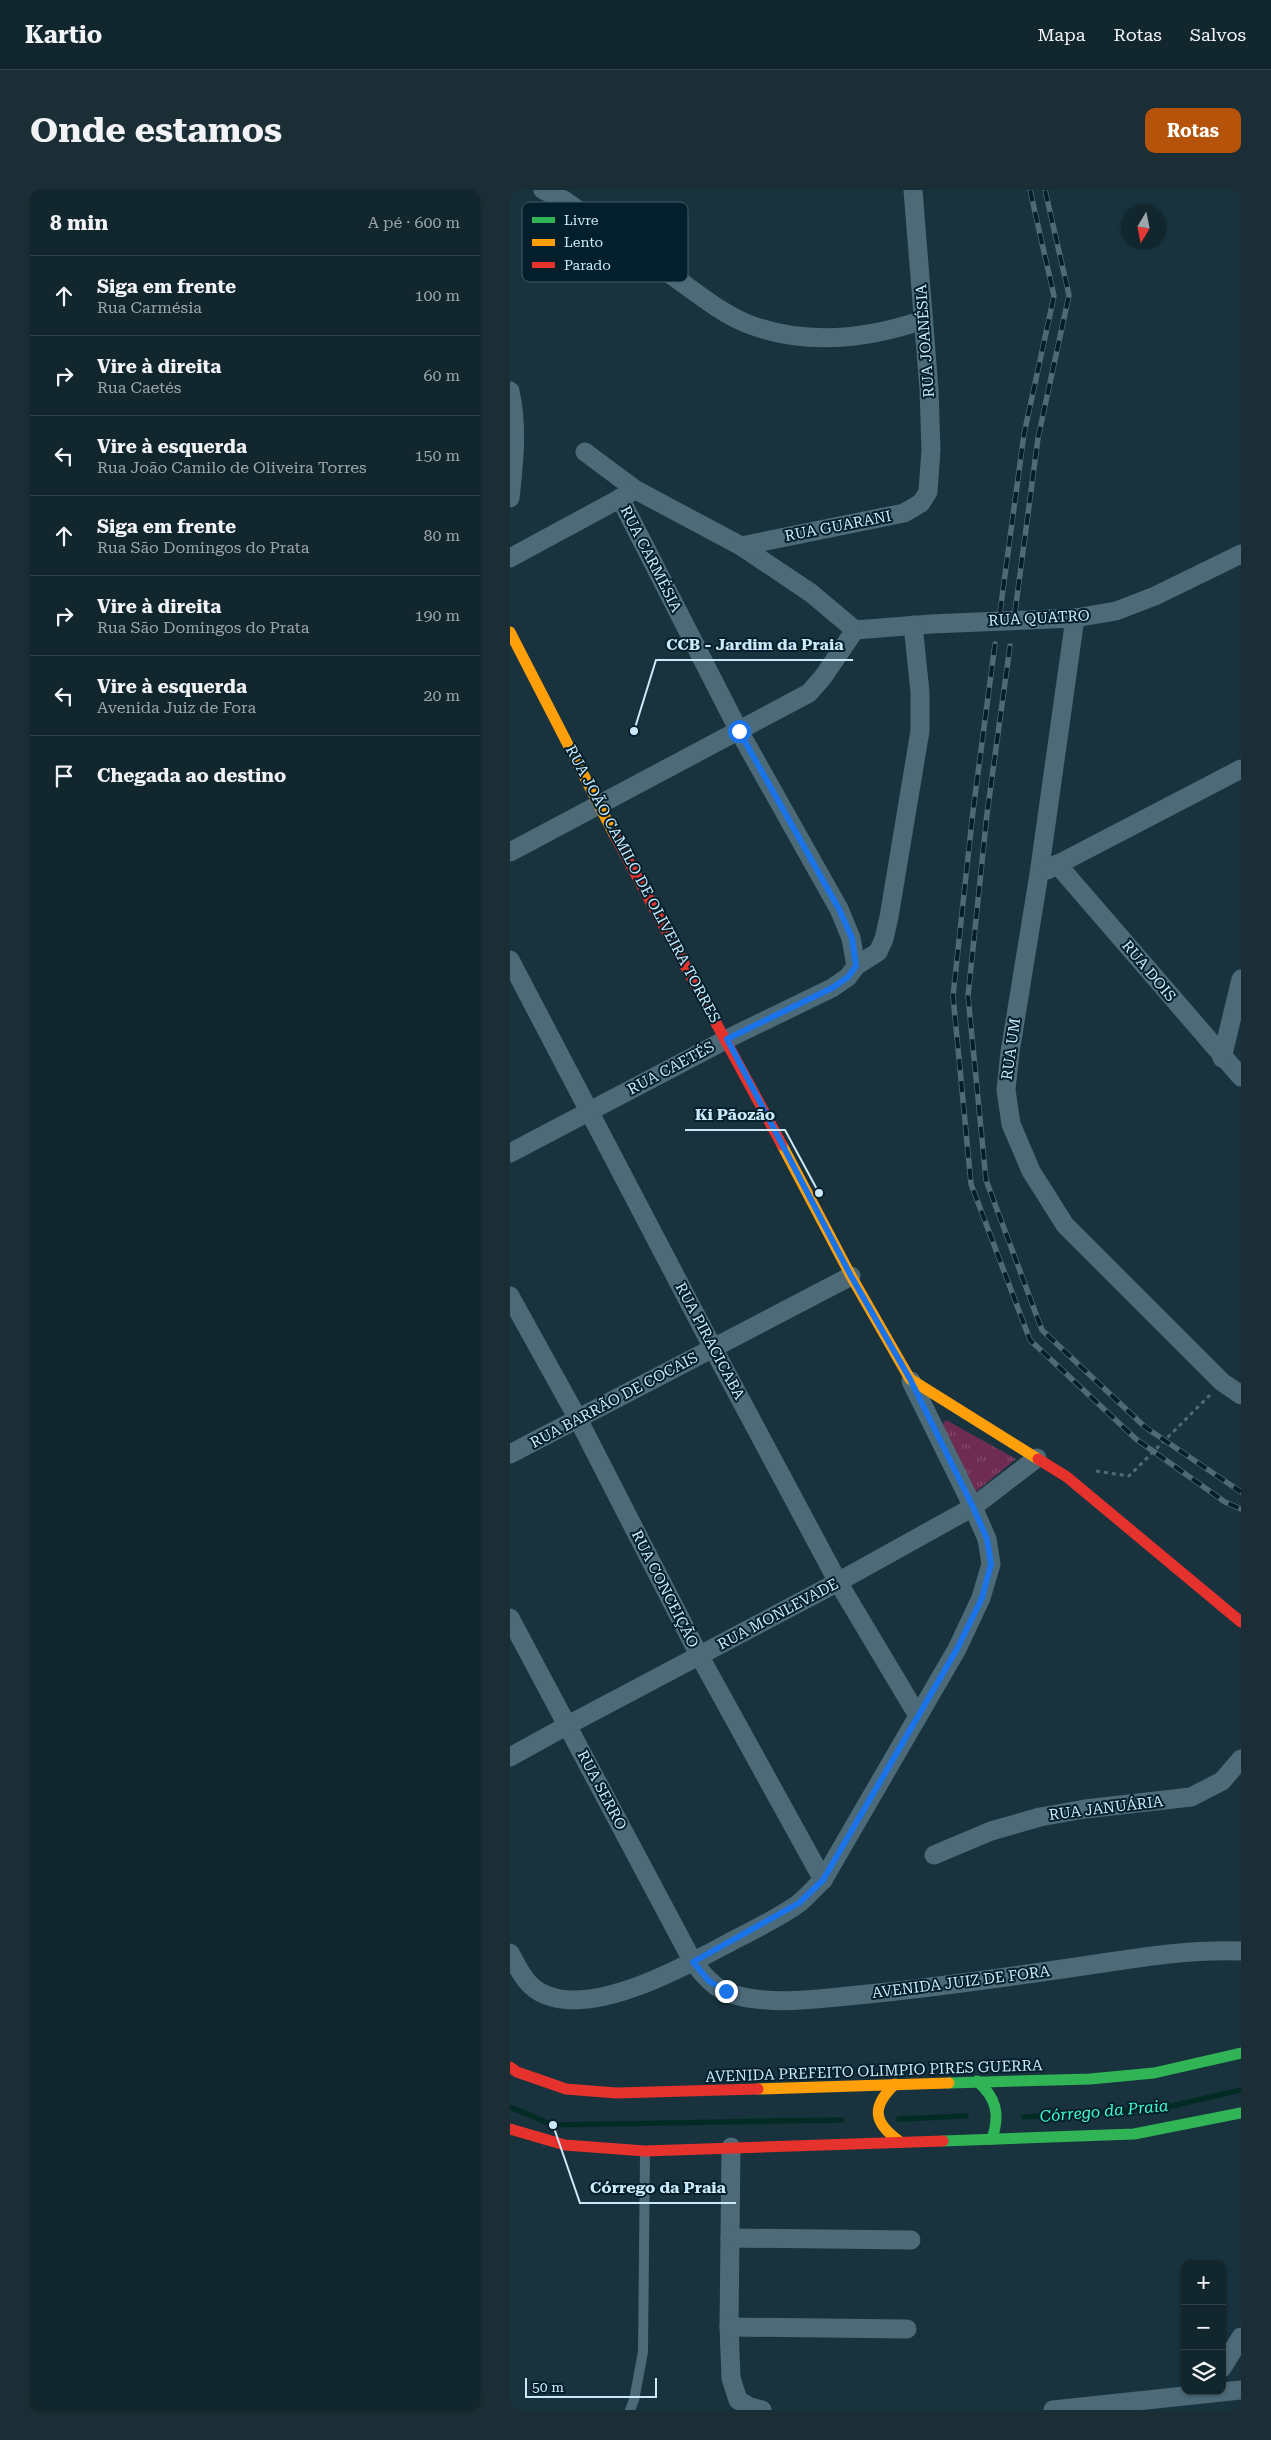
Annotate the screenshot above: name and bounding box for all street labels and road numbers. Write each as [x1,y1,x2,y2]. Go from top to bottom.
street label: RUA JOANÉSIA [912,283,938,398]
street label: RUA CARMÉSIA [616,503,686,616]
street label: RUA GUARANI [783,507,893,545]
street label: RUA QUATRO [988,606,1090,630]
street label: RUA JOÃO CAMILO DE OLIVEIRA TORRES [562,742,724,1026]
street label: RUA DOIS [1118,937,1180,1005]
street label: RUA UM [998,1017,1024,1081]
street label: RUA CAETÉS [625,1038,717,1098]
street label: RUA PIRACICABA [672,1279,749,1403]
street label: RUA BARRÃO DE COCAIS [527,1348,701,1452]
street label: RUA CONCEIÇÃO [628,1527,702,1651]
street label: RUA MONLEVADE [715,1575,841,1653]
street label: RUA SERRO [573,1747,631,1833]
street label: RUA JANUÁRIA [1048,1792,1165,1824]
street label: AVENIDA JUIZ DE FORA [871,1962,1051,2002]
street label: AVENIDA PREFEITO OLIMPIO PIRES GUERRA [705,2056,1043,2086]

